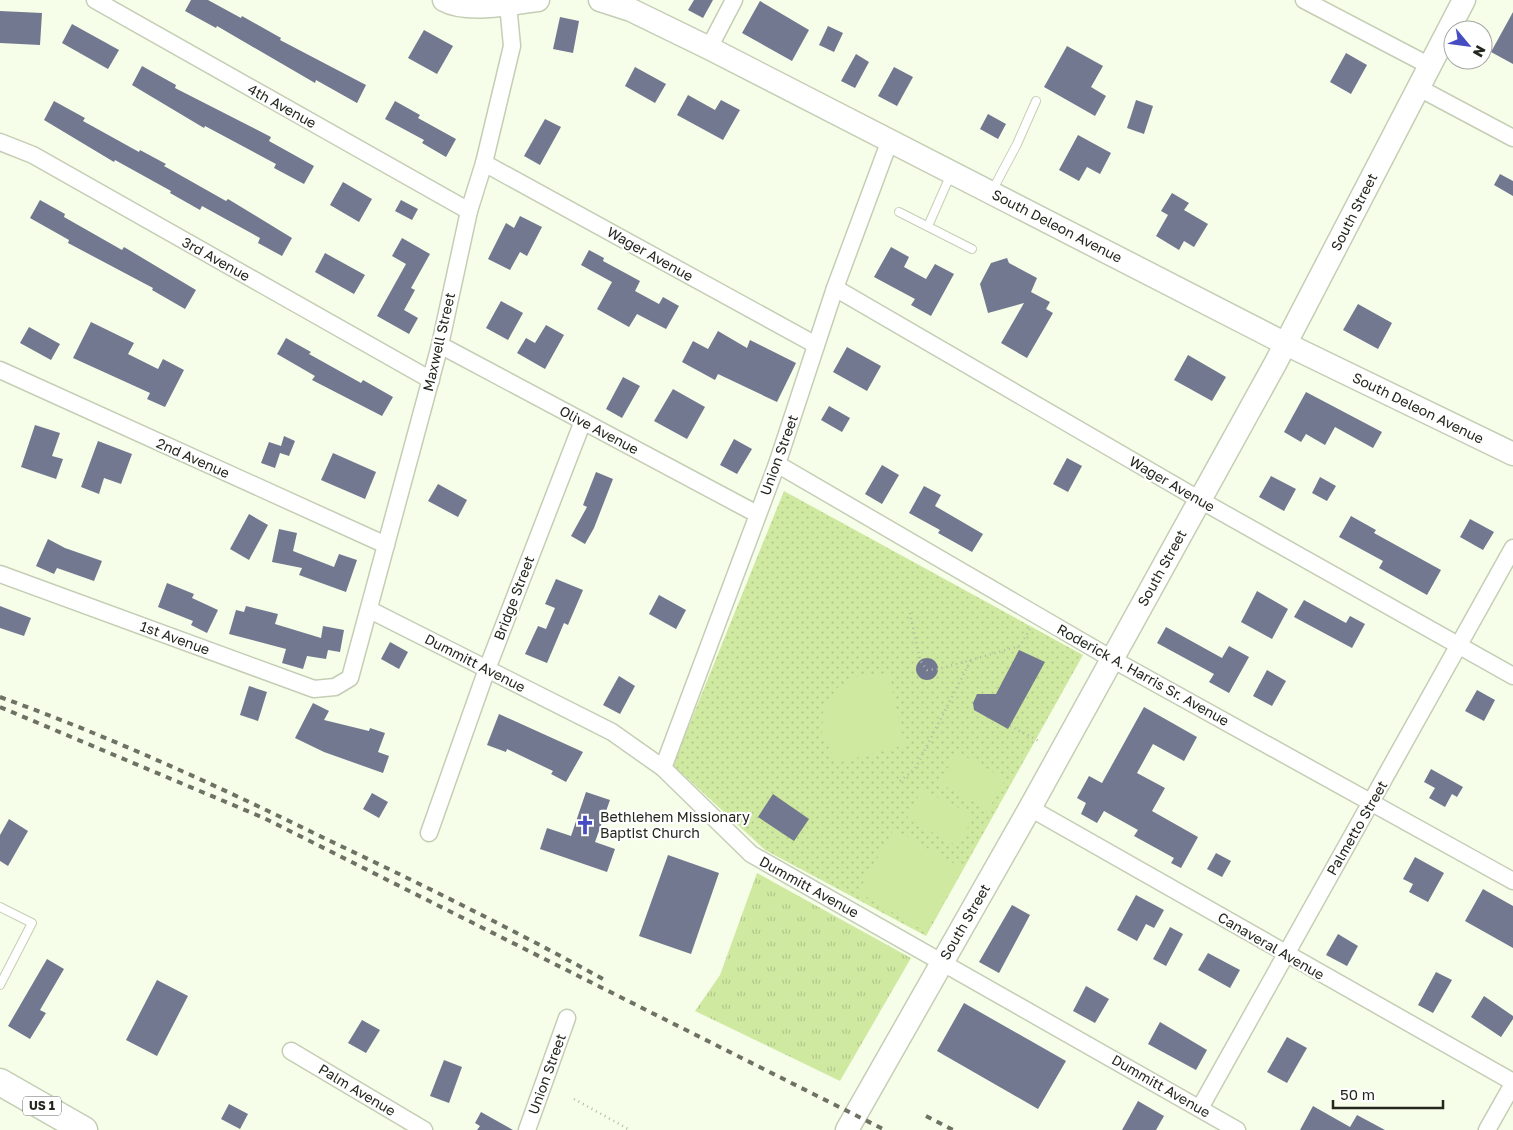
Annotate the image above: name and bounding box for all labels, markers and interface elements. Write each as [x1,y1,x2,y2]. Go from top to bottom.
north arrow [1443,20,1493,70]
text: N [1470,43,1490,60]
street label: 4th Avenue [245,80,319,131]
street label: South Street [1327,170,1380,253]
street label: South Deleon Avenue [989,185,1125,266]
street label: Wager Avenue [604,223,696,284]
street label: 3rd Avenue [179,233,253,284]
street label: Maxwell Street [419,291,458,393]
street label: South Deleon Avenue [1350,368,1487,447]
street label: Olive Avenue [557,402,642,458]
street label: Union Street [756,412,801,497]
street label: 2nd Avenue [154,434,232,481]
street label: Wager Avenue [1126,452,1218,515]
street label: South Street [1134,526,1190,609]
street label: Bridge Street [490,553,537,642]
street label: 1st Avenue [138,617,212,658]
street label: Roderick A. Harris Sr. Avenue [1054,620,1232,729]
street label: Dummitt Avenue [422,630,528,695]
street label: Palmetto Street [1323,777,1391,878]
place label: Bethlehem Missionary Baptist Church [600,808,750,841]
church icon: Bethlehem Missionary Baptist Church [574,814,596,836]
street label: Dummitt Avenue [757,852,862,921]
street label: South Street [936,881,993,963]
street label: Canaveral Avenue [1215,908,1327,983]
street label: Union Street [524,1031,569,1116]
street label: Dummitt Avenue [1109,1051,1213,1121]
street label: Palm Avenue [316,1060,399,1119]
scale bar [1333,1078,1443,1110]
text: 50 m [1340,1085,1375,1103]
road number: US 1 [23,1096,61,1116]

